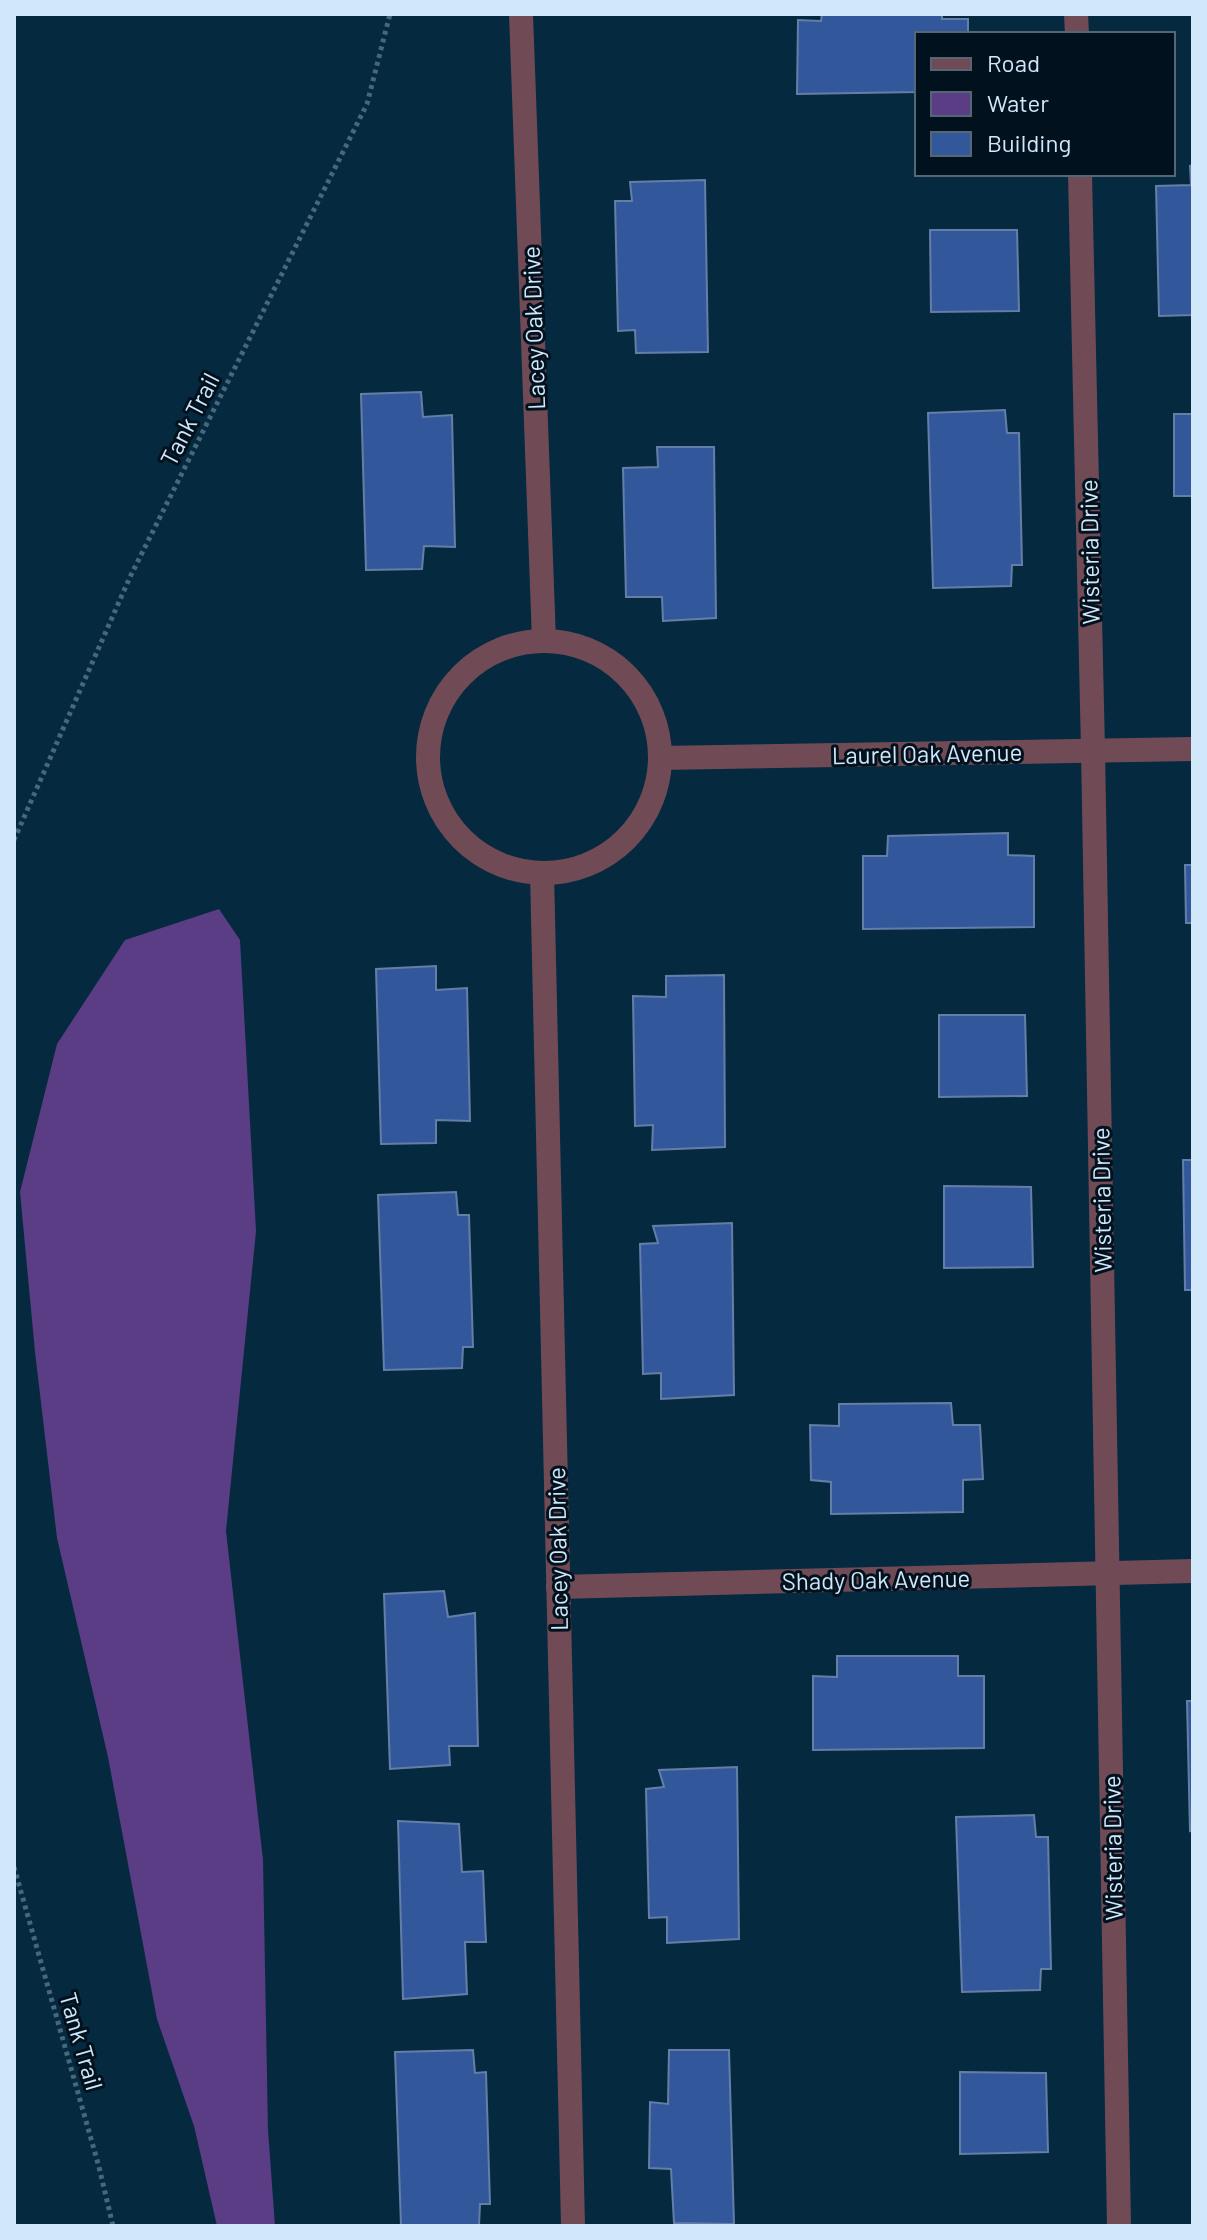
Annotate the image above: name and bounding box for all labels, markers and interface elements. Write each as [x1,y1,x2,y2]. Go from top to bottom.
legend [915,32,1175,176]
text: Road [987,48,1040,77]
text: Water [987,88,1049,117]
text: Building [987,128,1071,157]
street label: Lacey Oak Drive [516,246,550,410]
street label: Tank Trail [153,368,225,470]
street label: Wisteria Drive [1073,479,1105,625]
street label: Laurel Oak Avenue [831,737,1023,769]
street label: Wisteria Drive [1085,1127,1117,1273]
street label: Lacey Oak Drive [541,1467,573,1631]
street label: Shady Oak Avenue [782,1563,970,1595]
street label: Wisteria Drive [1096,1775,1128,1921]
street label: Tank Trail [54,1989,110,2093]

